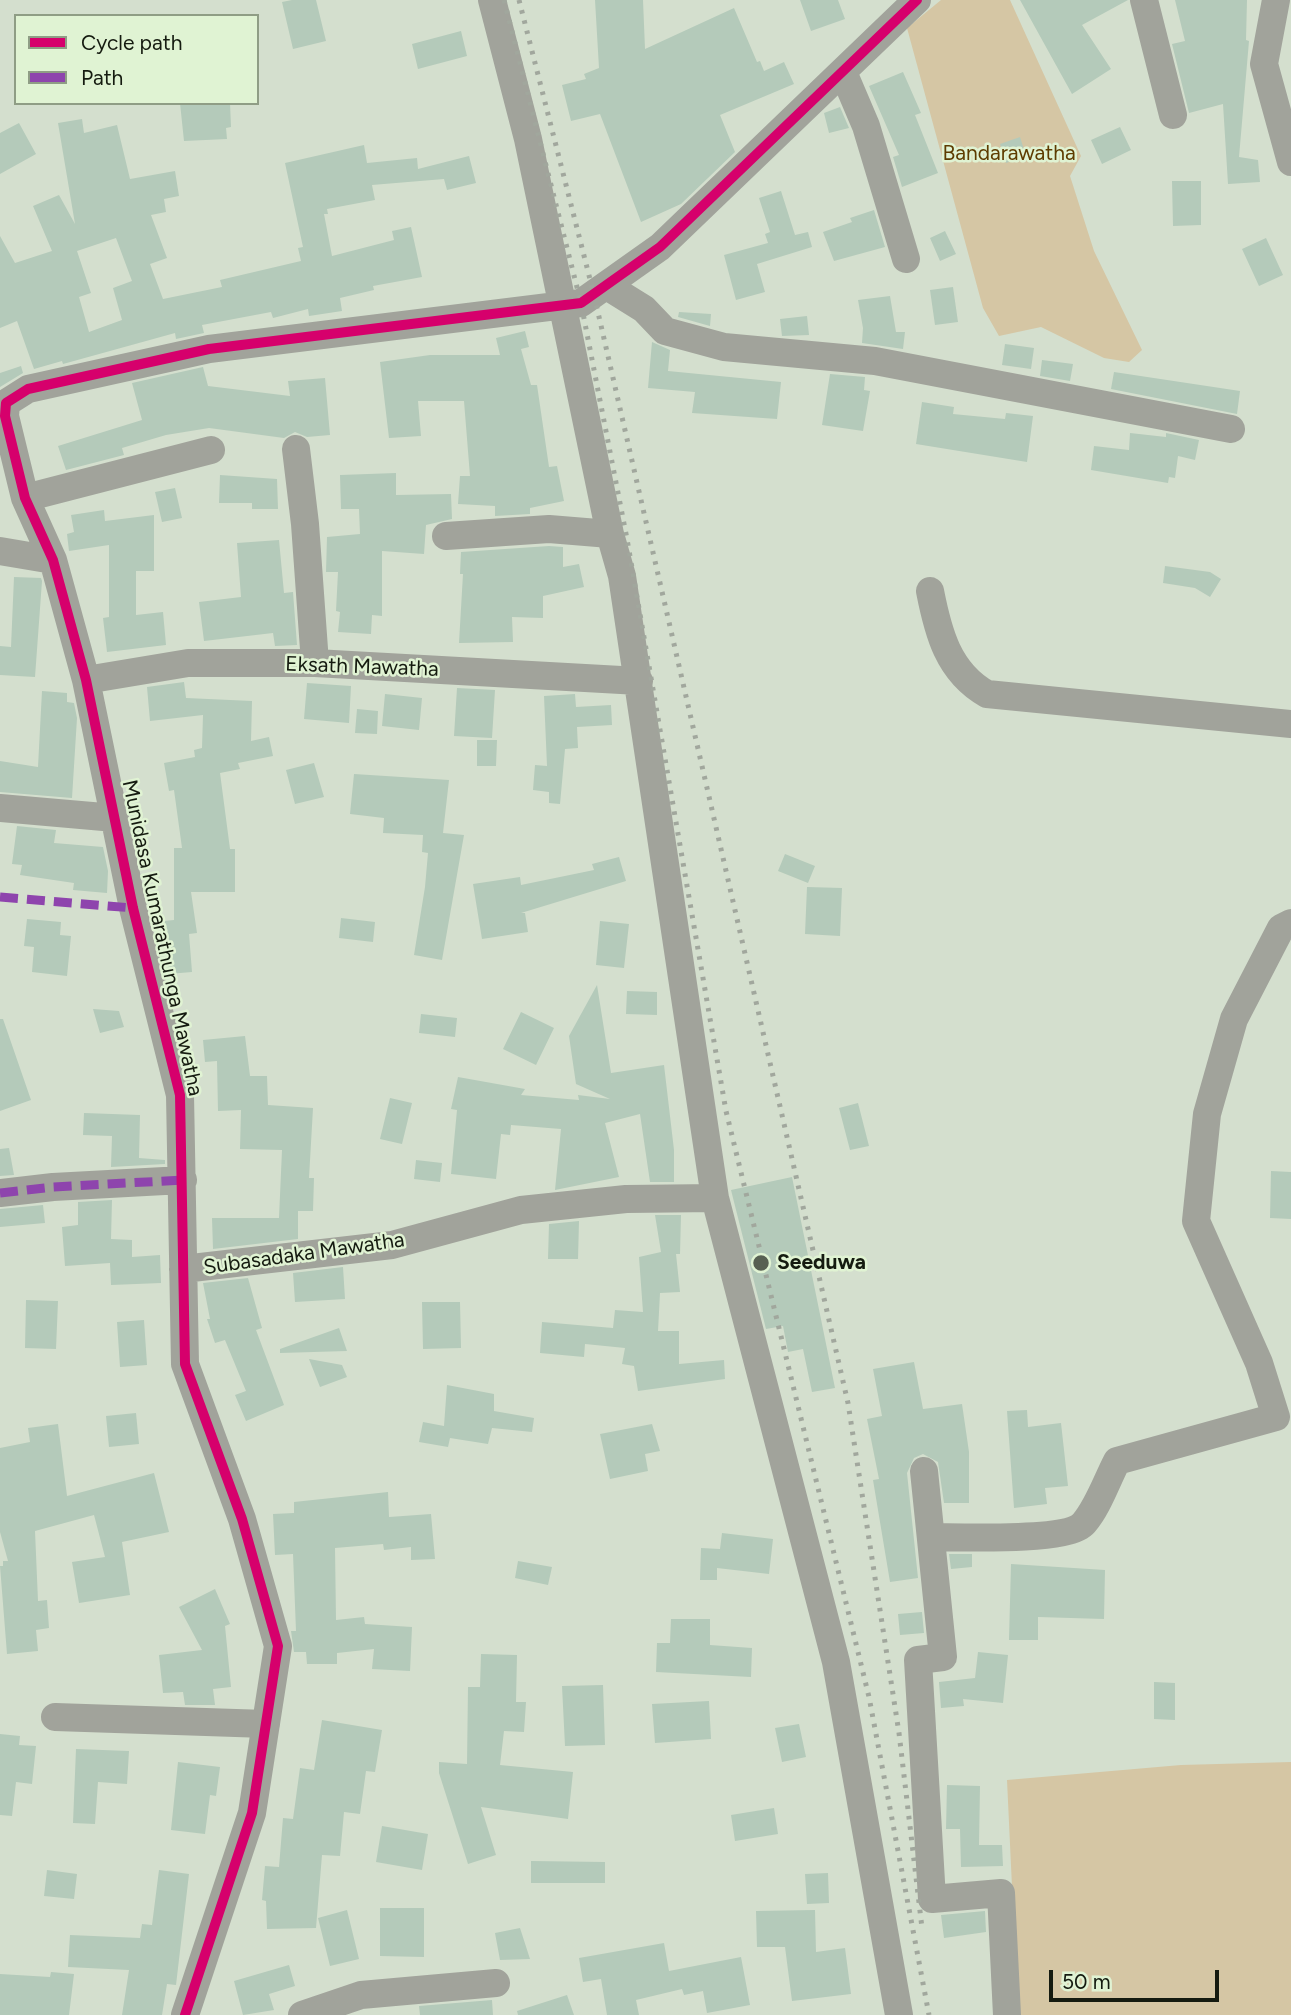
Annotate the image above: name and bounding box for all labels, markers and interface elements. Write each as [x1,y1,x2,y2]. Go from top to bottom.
legend [14,14,259,105]
text: Cycle path [81,30,182,55]
text: Path [81,65,123,90]
park label: Bandarawatha [942,141,1076,167]
street label: Eksath Mawatha [285,652,439,682]
street label: Munidasa Kumarathunga Mawatha [116,778,208,1098]
street label: Subasadaka Mawatha [202,1227,406,1281]
place label: Seeduwa [777,1250,866,1276]
marker: Seeduwa [751,1253,771,1273]
scale bar [1053,1955,1223,1999]
text: 50 m [1062,1969,1111,1994]

